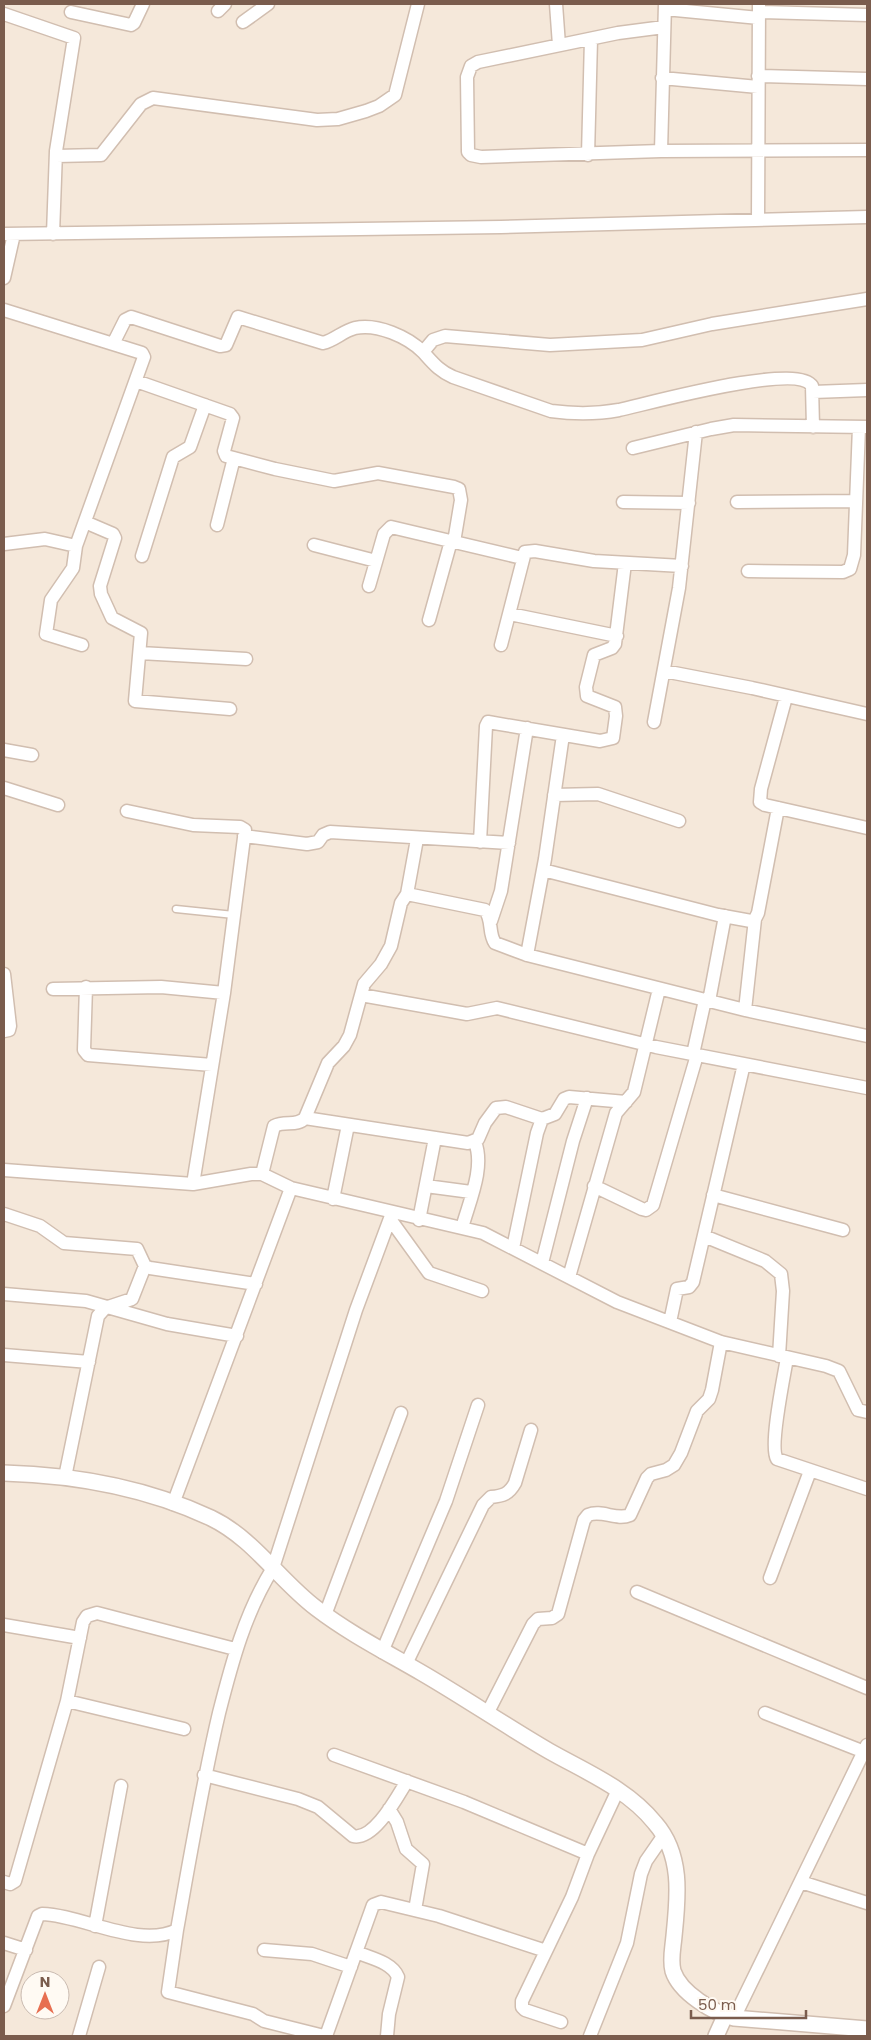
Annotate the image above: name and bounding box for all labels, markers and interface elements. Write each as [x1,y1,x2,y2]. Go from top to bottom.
north arrow [20,1970,70,2020]
text: N [40,1972,50,1992]
scale bar [691,1988,806,2020]
text: 50 m [698,1994,736,2015]

